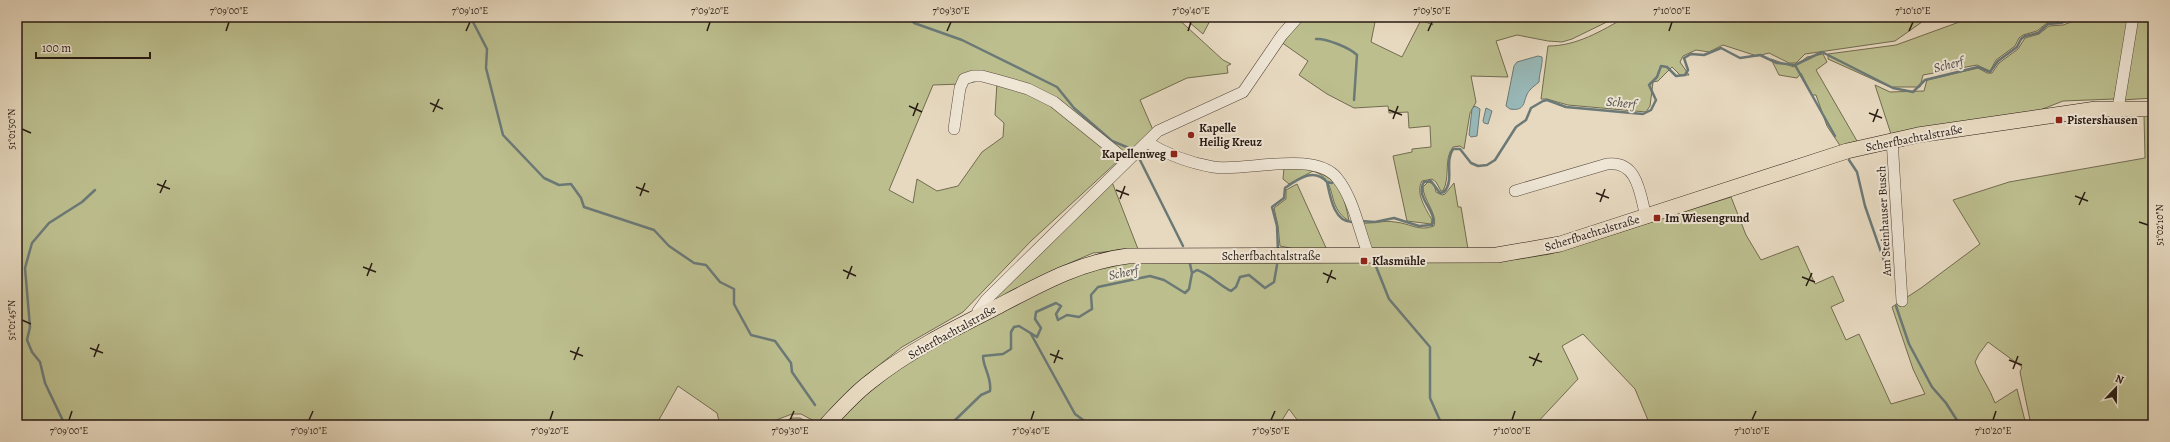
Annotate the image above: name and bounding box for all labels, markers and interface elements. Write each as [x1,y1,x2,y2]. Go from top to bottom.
text: 7°09'00"E [210,4,248,17]
text: 7°09'10"E [452,4,488,17]
text: 7°09'20"E [691,4,729,17]
text: 7°09'30"E [932,4,970,17]
text: 7°09'40"E [1172,4,1210,17]
text: 7°09'50"E [1413,4,1451,17]
text: 7°10'00"E [1653,4,1691,17]
text: 7°10'10"E [1895,4,1931,17]
scale bar [36,34,150,60]
text: 100 m [42,40,71,56]
water label: Scherf [1932,52,1967,76]
water label: Scherf [1605,92,1639,113]
text: 51°01'50"N [5,108,18,150]
place label: Pistershausen [2067,112,2138,128]
marker: Pistershausen [2054,115,2064,125]
place label: Kapelle Heilig Kreuz [1199,120,1262,150]
street label: Scherfbachtalstraße [1864,121,1964,155]
marker: Kapelle Heilig Kreuz [1186,130,1196,140]
place label: Kapellenweg [1102,146,1167,162]
marker: Kapellenweg [1169,149,1179,159]
street label: Am Steinhauser Busch [1873,165,1895,278]
text: 51°02'10"N [2153,204,2166,246]
place label: Im Wiesengrund [1665,210,1750,226]
street label: Scherfbachtalstraße [1543,211,1641,255]
marker: Im Wiesengrund [1652,213,1662,223]
street label: Scherfbachtalstraße [1222,248,1320,264]
place label: Klasmühle [1372,253,1426,269]
marker: Klasmühle [1359,256,1369,266]
water label: Scherf [1107,261,1142,284]
text: 51°01'45"N [5,300,18,340]
street label: Scherfbachtalstraße [905,301,999,363]
north arrow [2096,368,2136,408]
text: N [2113,371,2126,388]
text: 7°09'00"E [50,424,88,437]
text: 7°09'10"E [291,424,327,437]
text: 7°09'20"E [531,424,569,437]
text: 7°09'30"E [771,424,809,437]
text: 7°09'40"E [1012,424,1050,437]
text: 7°09'50"E [1252,424,1290,437]
text: 7°10'00"E [1493,424,1531,437]
text: 7°10'10"E [1734,424,1770,437]
text: 7°10'20"E [1975,424,2011,437]

